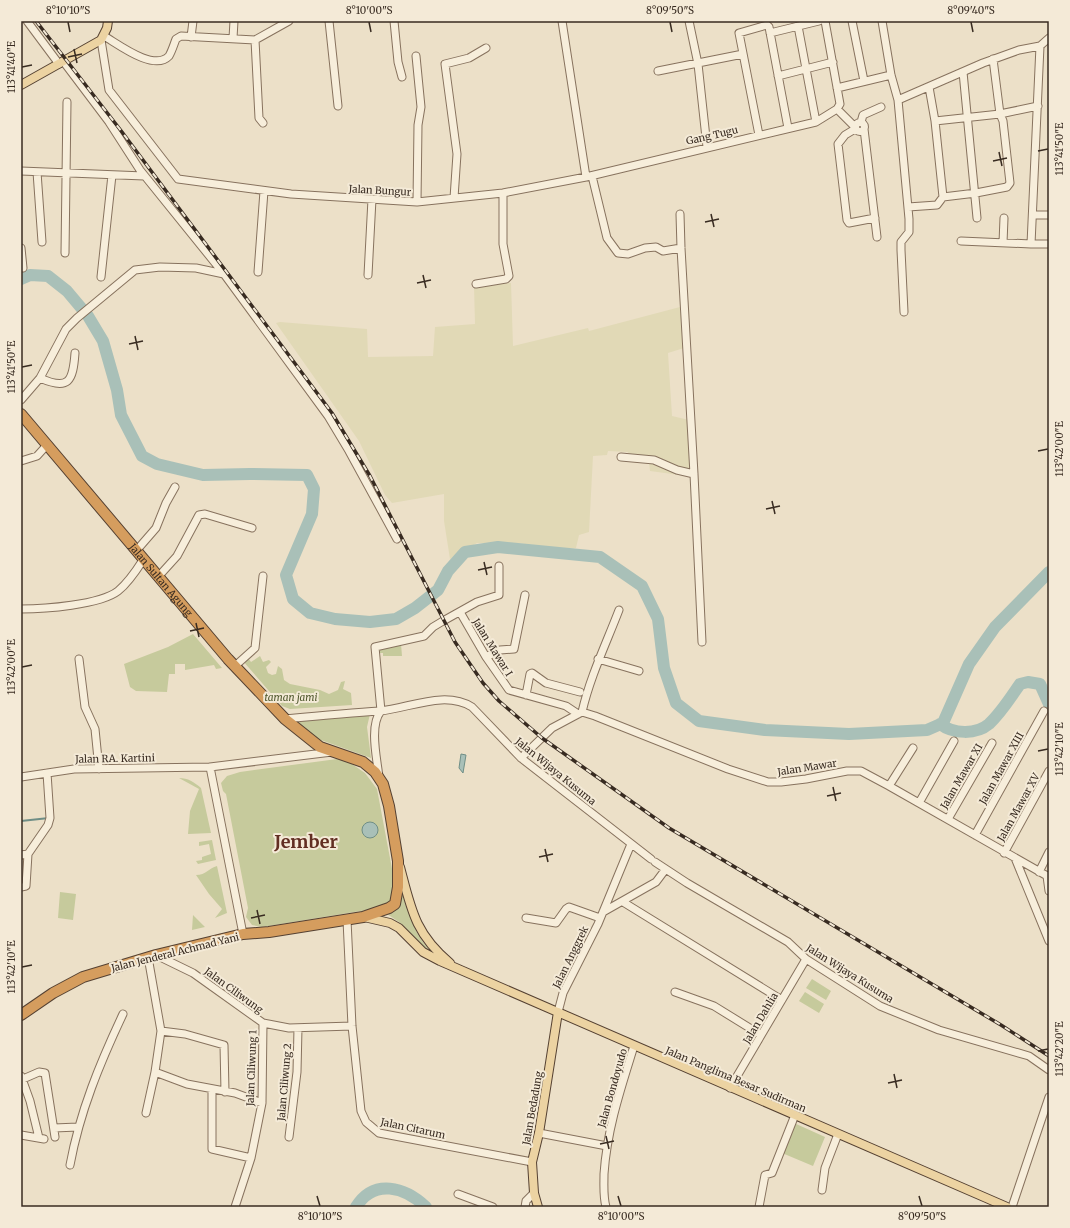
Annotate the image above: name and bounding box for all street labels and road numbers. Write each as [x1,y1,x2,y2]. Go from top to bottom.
street label: Gang Tugu [685,123,739,148]
street label: Jalan Bungur [347,182,412,199]
street label: Jalan Sultan Agung [125,540,195,619]
street label: Jalan Mawar I [469,615,516,679]
street label: Jalan Mawar XIII [976,730,1027,808]
street label: Jalan Wijaya Kusuma [512,734,599,808]
street label: Jalan Mawar XI [937,741,985,812]
street label: Jalan RA. Kartini [74,751,155,766]
street label: Jalan Mawar [776,756,838,779]
street label: Jalan Mawar XV [994,770,1043,845]
street label: Jalan Anggrek [549,923,591,991]
street label: Jalan Jenderal Achmad Yani [109,930,240,975]
street label: Jalan Wijaya Kusuma [803,941,896,1006]
street label: Jalan Ciliwung [201,964,266,1016]
street label: Jalan Dahlia [740,990,781,1047]
street label: Jalan Ciliwung 1 [244,1029,259,1107]
street label: Jalan Ciliwung 2 [275,1043,294,1122]
street label: Jalan Panglima Besar Sudirman [662,1043,809,1115]
street label: Jalan Bondoyudo [595,1047,630,1130]
street label: Jalan Bedadung [519,1070,545,1147]
street label: Jalan Citarum [378,1115,446,1142]

